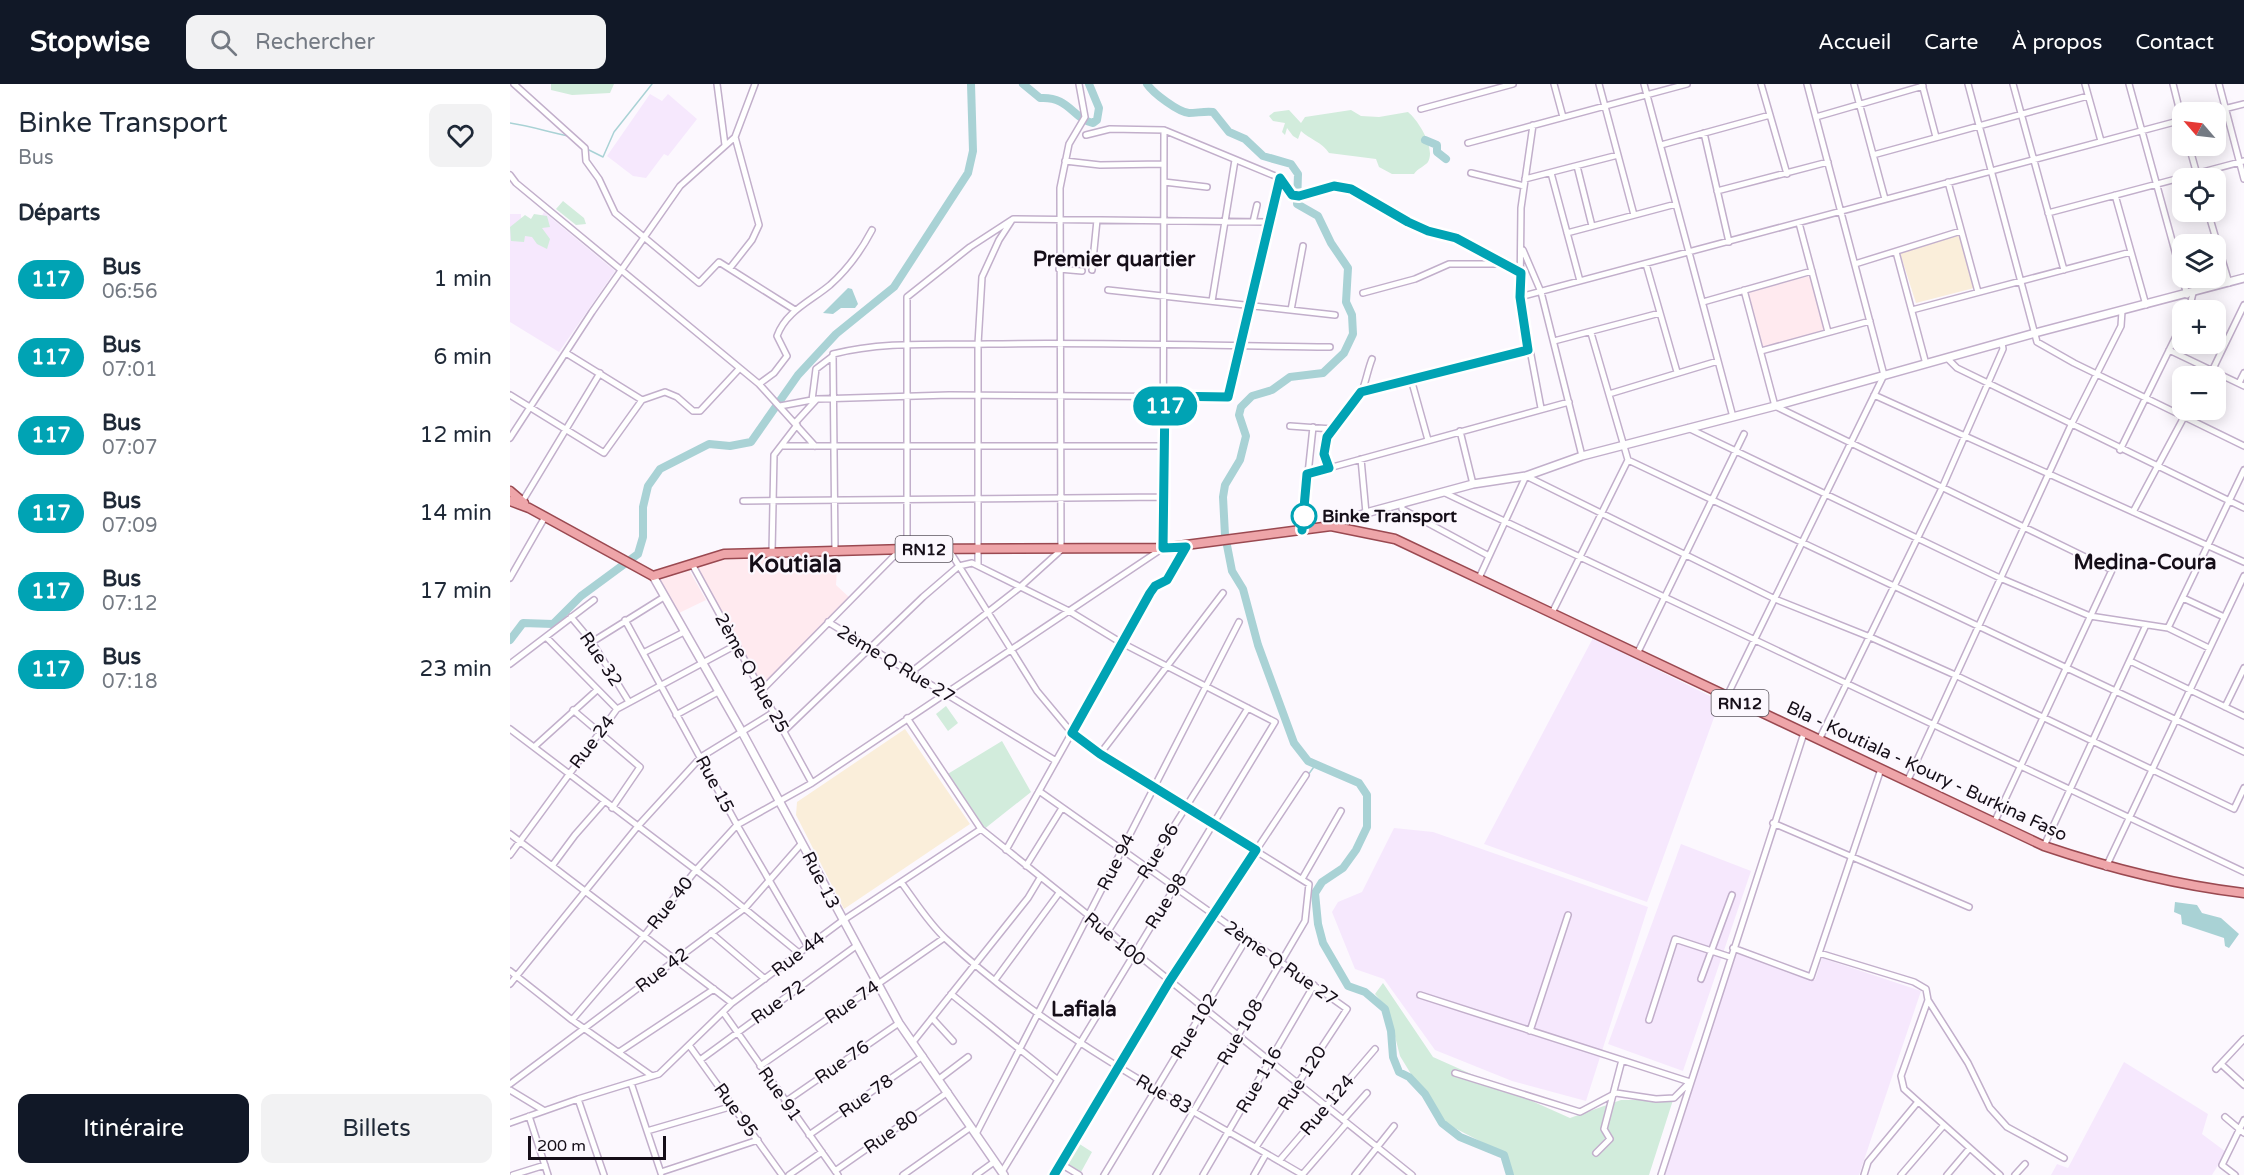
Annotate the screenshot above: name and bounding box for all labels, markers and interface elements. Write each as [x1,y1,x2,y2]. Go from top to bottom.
search box [186,15,606,69]
text: Stopwise [30,25,150,59]
icon: search [207,26,240,59]
text: Rechercher [255,29,375,55]
text: Accueil [1818,30,1891,55]
text: Carte [1924,30,1978,55]
text: À propos [2011,30,2102,55]
text: Contact [2135,30,2214,55]
north arrow [2172,102,2226,156]
map controls [2172,102,2226,420]
button: heart [429,104,492,167]
text: Binke Transport [18,106,228,140]
text: Bus [18,146,54,170]
button: locate [2172,168,2226,222]
text: Départs [18,200,100,226]
button: layers [2172,234,2226,288]
district label: Premier quartier [1033,247,1196,272]
text: Bus [102,254,141,280]
text: 1 min [433,266,492,292]
text: 117 [31,267,71,292]
text: 06:56 [102,280,157,304]
button: + [2172,300,2226,354]
text: Bus [102,332,141,358]
text: 6 min [433,344,492,370]
text: 117 [31,345,71,370]
text: 07:01 [102,358,157,382]
button: − [2172,366,2226,420]
line badge: 117 [1130,386,1200,426]
text: 117 [1145,394,1185,419]
text: Bus [102,410,141,436]
text: 12 min [420,422,492,448]
text: 117 [31,423,71,448]
text: 07:07 [102,436,157,460]
text: Bus [102,488,141,514]
text: 14 min [420,500,492,526]
text: 117 [31,501,71,526]
marker: Binke Transport [1291,503,1317,529]
place label: Binke Transport [1322,505,1457,527]
text: 07:09 [102,514,157,538]
road number: RN12 [896,536,952,562]
district label: Koutiala [748,550,842,579]
district label: Medina-Coura [2073,550,2217,575]
text: Bus [102,566,141,592]
text: 17 min [420,578,492,604]
text: 117 [31,579,71,604]
text: 07:12 [102,592,157,616]
street label: 2ème Q Rue 25 [710,609,794,737]
street label: 2ème Q Rue 27 [833,620,959,708]
street label: Rue 32 [575,627,627,691]
text: Bus [102,644,141,670]
text: 23 min [420,656,492,682]
text: 117 [31,657,71,682]
text: 07:18 [102,670,157,694]
road number: RN12 [1712,690,1768,716]
street label: Bla - Koutiala - Koury - Burkina Faso [1783,696,2071,846]
street label: Rue 24 [565,711,619,773]
street label: Rue 15 [691,752,739,816]
street label: Rue 96 [1132,819,1184,883]
street label: Rue 94 [1092,830,1140,894]
street label: Rue 13 [797,848,845,912]
street label: Rue 98 [1140,869,1192,933]
street label: Rue 40 [642,872,698,934]
street label: Rue 100 [1080,908,1150,970]
street label: 2ème Q Rue 27 [1220,916,1342,1010]
street label: Rue 44 [767,927,829,981]
street label: Rue 42 [631,943,693,997]
street label: Rue 72 [747,975,809,1029]
street label: Rue 74 [821,975,883,1029]
street label: Rue 102 [1166,989,1222,1063]
street label: Rue 108 [1212,995,1268,1069]
district label: Lafiala [1051,997,1117,1022]
street label: Rue 76 [811,1035,873,1089]
street label: Rue 120 [1273,1042,1331,1114]
street label: Rue 116 [1231,1043,1287,1117]
street label: Rue 91 [753,1063,807,1125]
street label: Rue 78 [835,1069,897,1123]
street label: Rue 83 [1132,1069,1196,1119]
street label: Rue 124 [1295,1070,1359,1140]
street label: Rue 95 [709,1079,763,1141]
button: Itinéraire [18,1094,249,1163]
button: Billets [261,1094,492,1163]
street label: Rue 80 [860,1105,922,1159]
scale bar [528,1133,666,1160]
text: 200 m [537,1136,586,1156]

